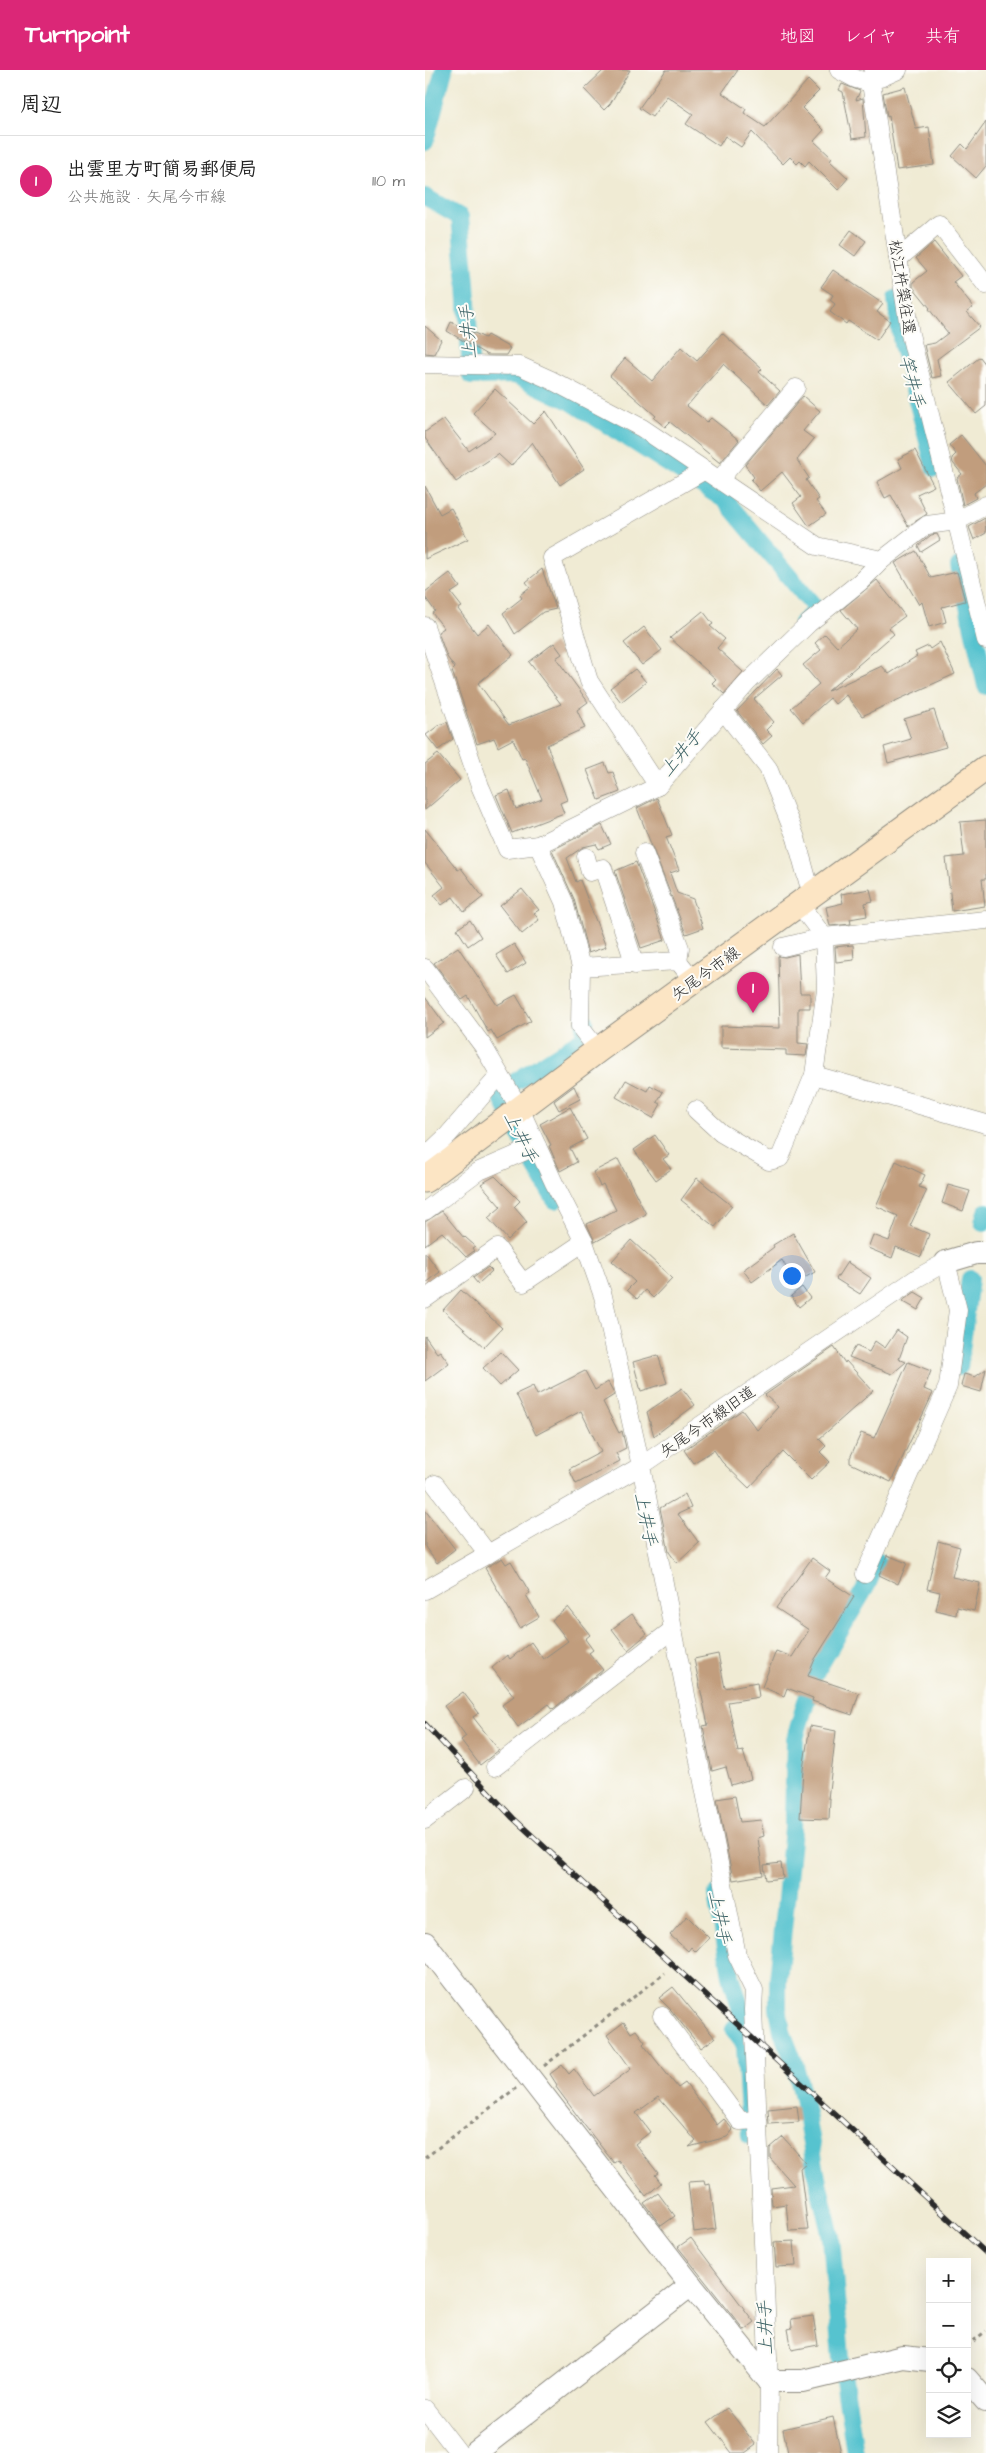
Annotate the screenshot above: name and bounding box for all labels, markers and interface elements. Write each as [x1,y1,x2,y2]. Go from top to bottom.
text: Turnpoint [25,18,130,52]
text: 地図 [780,24,816,49]
text: レイヤ [844,24,897,49]
text: 共有 [925,24,961,49]
text: 周辺 [20,90,62,119]
text: 出雲里方町簡易郵便局 [67,156,257,183]
text: 1 [35,170,37,192]
text: 110 m [372,170,405,192]
text: 公共施設 · 矢尾今市線 [67,186,226,208]
street label: 松江杵築往還 [884,238,920,336]
water label: 上井手 [454,303,483,360]
water label: 竿井手 [892,352,931,411]
water label: 上井手 [654,724,709,782]
street label: 矢尾今市線 [667,941,744,1006]
pin: 1 [737,972,769,1013]
water label: 上井手 [497,1107,544,1168]
your location [779,1263,805,1289]
street label: 矢尾今市線旧道 [655,1381,760,1463]
water label: 上井手 [628,1490,663,1549]
water label: 上井手 [702,1888,737,1947]
map controls [926,2258,971,2438]
button: + [926,2258,971,2303]
water label: 上井手 [752,2300,779,2355]
button: − [926,2303,971,2348]
button: locate [926,2348,971,2393]
button: layers [926,2393,971,2438]

